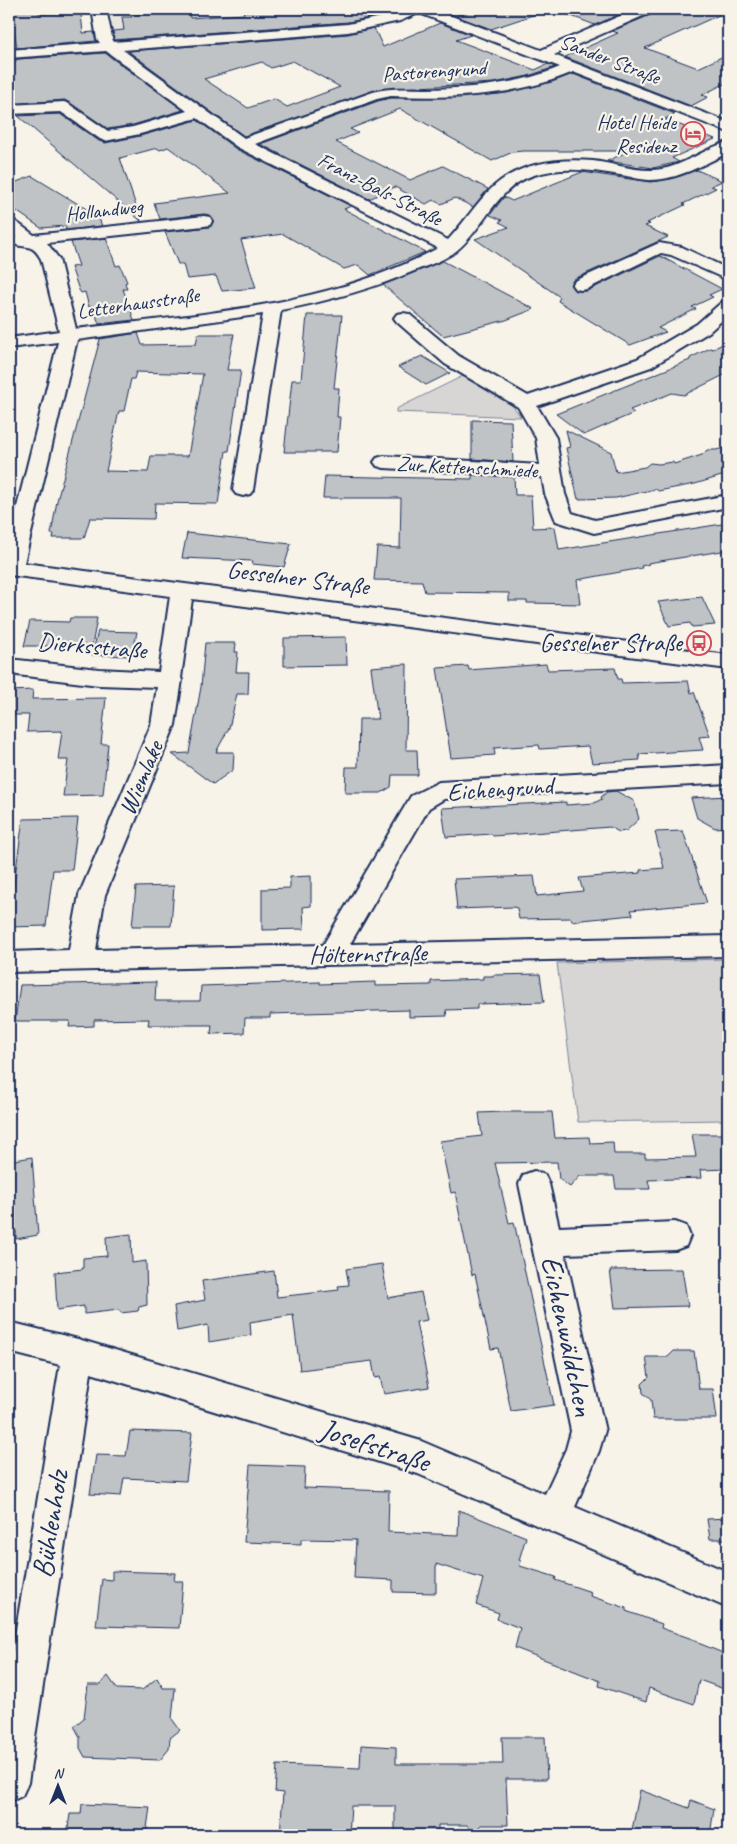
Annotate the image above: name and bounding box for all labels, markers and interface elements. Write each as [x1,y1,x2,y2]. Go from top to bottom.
street label: Sander Straße [556,28,666,91]
street label: Pastorengrund [381,54,490,88]
place label: Hotel Heide Residenz [597,109,678,159]
hotel icon: Hotel Heide Residenz [680,121,706,147]
street label: Franz-Bals-Straße [313,147,448,232]
street label: Hollandweg [64,192,146,228]
street label: Letterhausstraße [75,281,203,324]
street label: Zur Kettenschmiede [396,450,539,484]
street label: Gesselner Straße [225,553,372,603]
street label: Dierksstraße [36,625,150,667]
place label: Gesselner Straße [540,627,684,659]
bus stop icon: Gesselner Straße [686,630,712,656]
street label: Wiemlake [111,734,172,820]
street label: Eichengrund [446,769,558,809]
street label: Hölternstraße [309,937,429,971]
street label: Eichenwäldchen [532,1252,604,1420]
street label: Josefstraße [313,1409,437,1481]
street label: Bühlenholz [23,1466,77,1580]
north arrow [32,1762,82,1812]
text: N [54,1765,65,1782]

